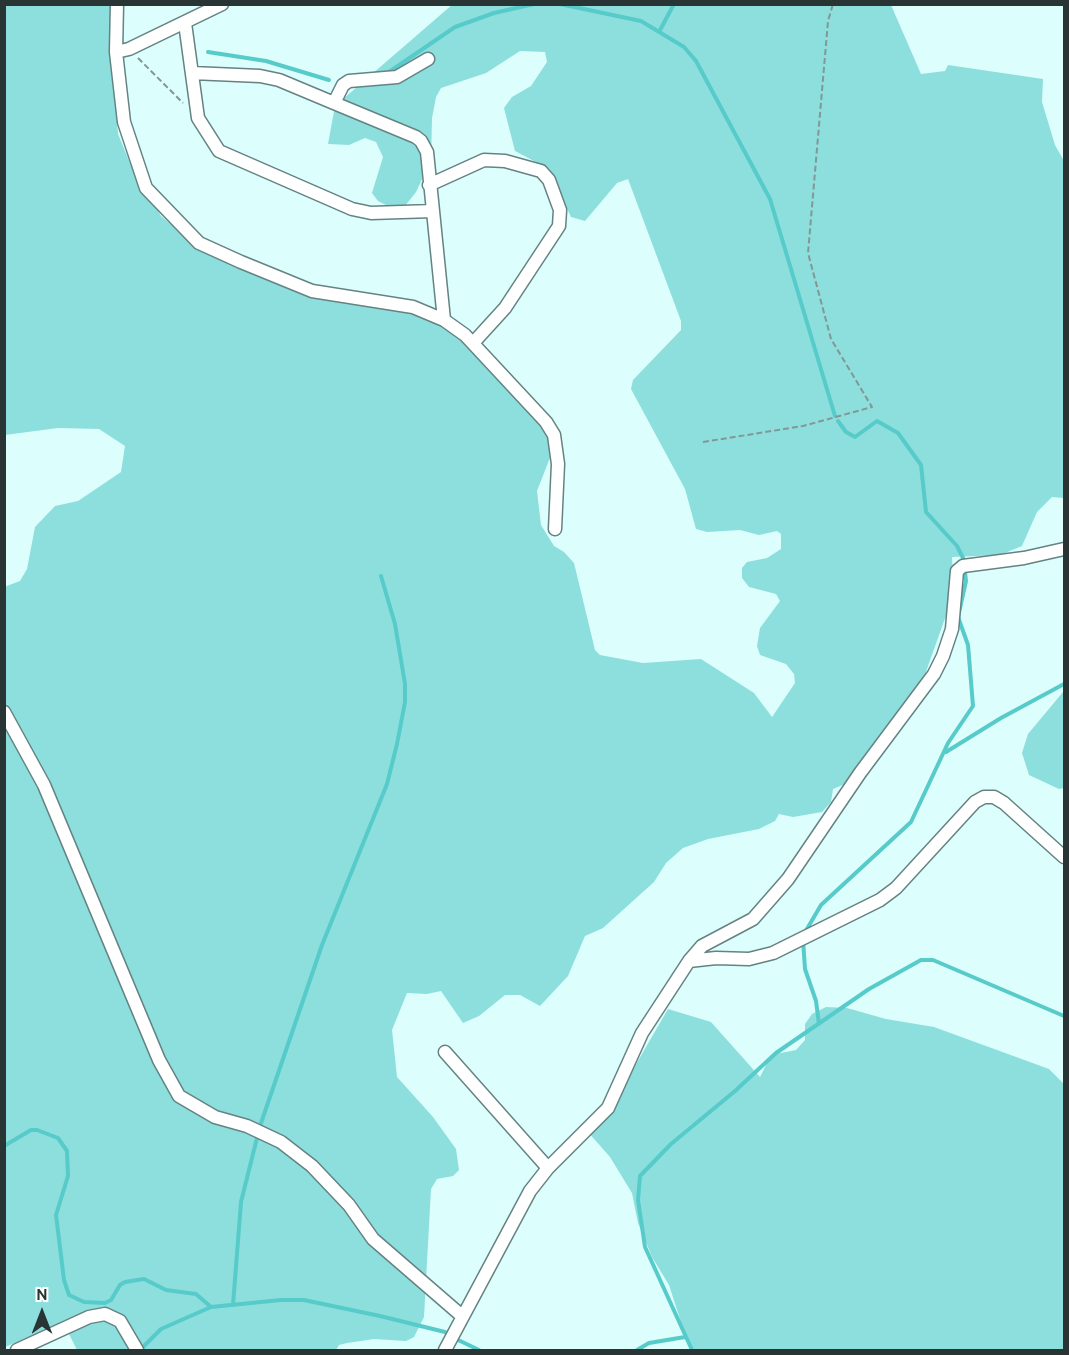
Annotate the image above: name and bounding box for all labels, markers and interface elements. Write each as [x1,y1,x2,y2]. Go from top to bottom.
north arrow [12,1283,72,1343]
text: N [36,1285,48,1304]

